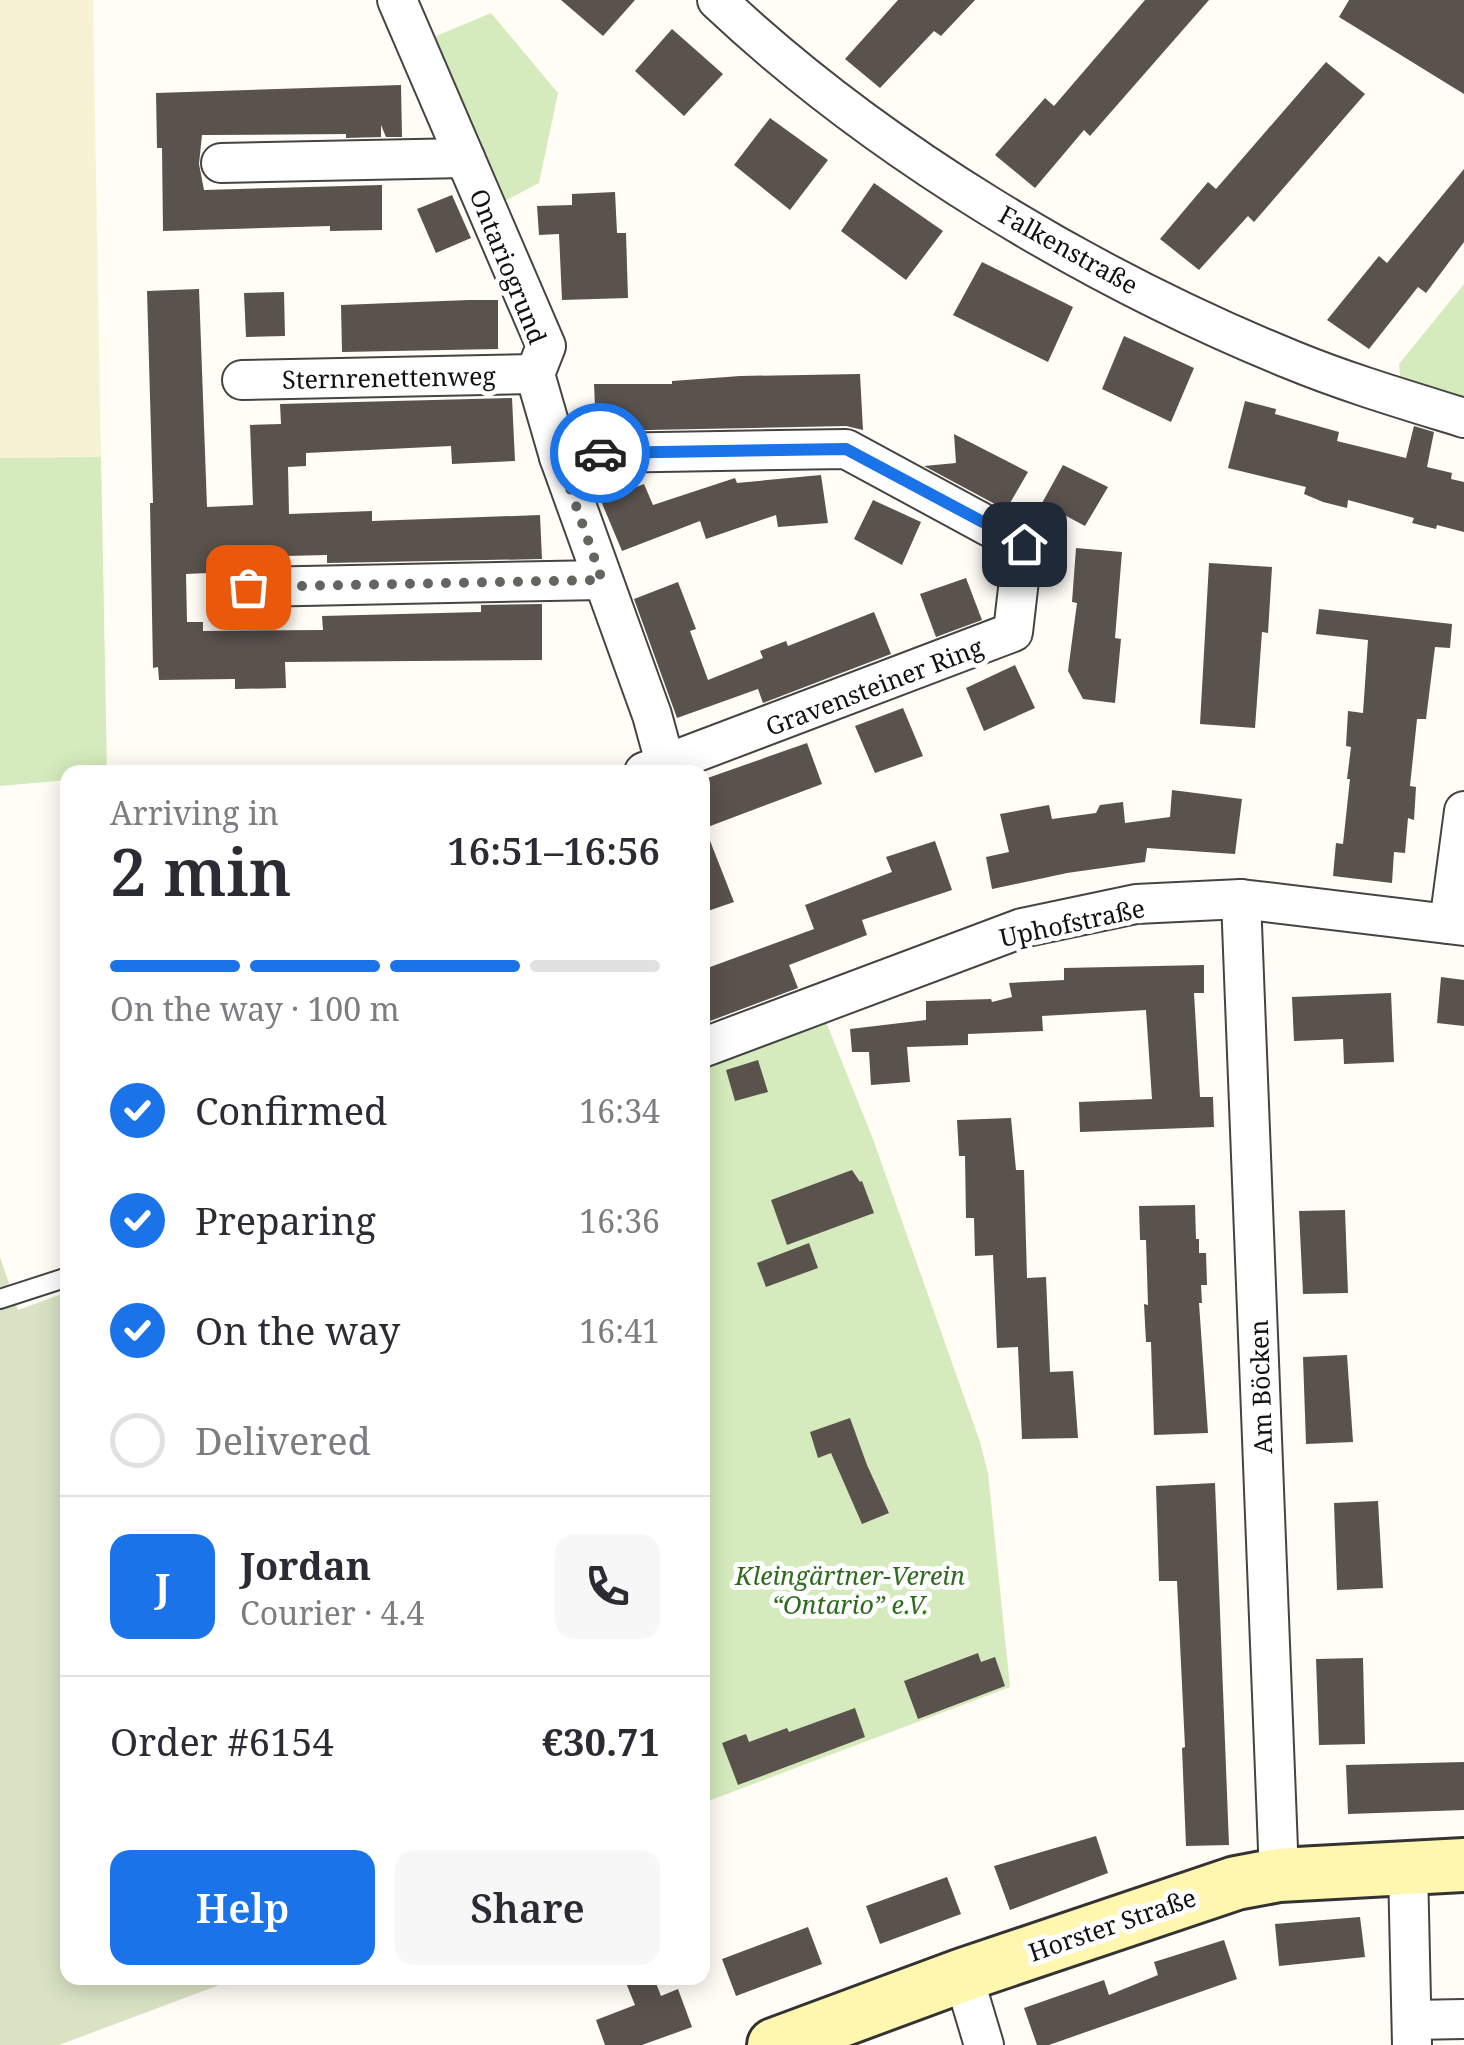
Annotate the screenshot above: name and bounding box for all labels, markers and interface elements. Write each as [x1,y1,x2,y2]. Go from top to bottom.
street label: Ontariogrund [462,183,556,349]
street label: Falkenstraße [993,197,1145,301]
street label: Sternrenettenweg [282,358,497,396]
courier [550,403,650,503]
icon: car [573,426,628,481]
pin [982,502,1067,587]
icon: home [997,517,1052,572]
pin [206,545,291,630]
icon: bag [221,560,276,615]
street label: Gravensteiner Ring [760,629,988,743]
text: Arriving in [110,791,279,834]
text: 16:51–16:56 [447,824,660,876]
text: 2 min [110,827,292,915]
street label: Uphofstraße [996,890,1148,954]
text: On the way · 100 m [110,987,400,1030]
icon: check [110,1083,165,1138]
text: Confirmed [195,1084,387,1136]
text: 16:34 [579,1089,660,1132]
icon: check [110,1193,165,1248]
text: Preparing [195,1194,376,1246]
text: 16:36 [579,1199,660,1242]
icon: check [110,1303,165,1358]
text: On the way [195,1304,400,1356]
text: 16:41 [579,1309,660,1352]
street label: Am Böcken [1241,1319,1279,1455]
text: Delivered [195,1414,371,1466]
button: phone [555,1534,660,1639]
text: Jordan [240,1539,371,1591]
park label: Kleingärtner-Verein “Ontario” e.V. [734,1558,965,1621]
text: J [155,1560,170,1612]
text: Courier · 4.4 [240,1591,424,1634]
text: Order #6154 [110,1715,334,1767]
text: €30.71 [542,1715,660,1767]
button: Help [110,1850,375,1965]
button: Share [395,1850,660,1965]
street label: Horster Straße [1024,1879,1200,1969]

